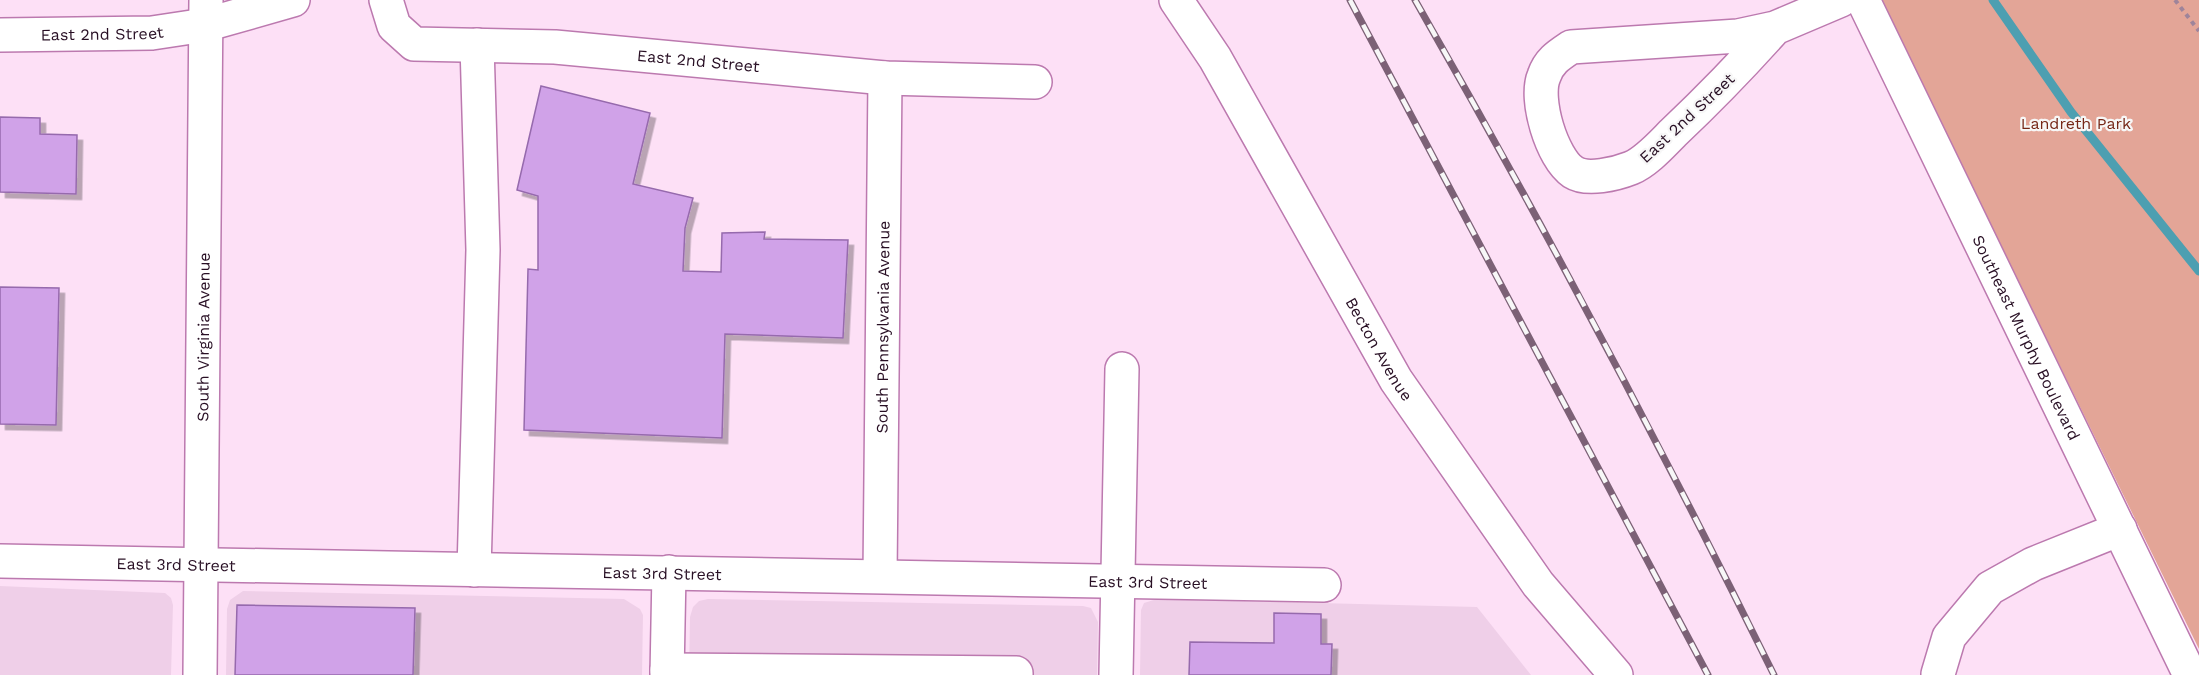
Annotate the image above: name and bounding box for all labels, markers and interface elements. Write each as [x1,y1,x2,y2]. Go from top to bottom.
street label: East 2nd Street [40,22,165,44]
street label: East 2nd Street [636,45,761,76]
street label: East 2nd Street [1636,69,1739,167]
park label: Landreth Park [2021,114,2131,133]
street label: South Pennsylvania Avenue [872,221,893,434]
street label: Southeast Murphy Boulevard [1969,232,2084,443]
street label: South Virginia Avenue [193,252,213,422]
street label: Becton Avenue [1342,294,1417,404]
street label: East 3rd Street [116,554,236,575]
street label: East 3rd Street [602,562,722,584]
street label: East 3rd Street [1088,571,1208,592]

